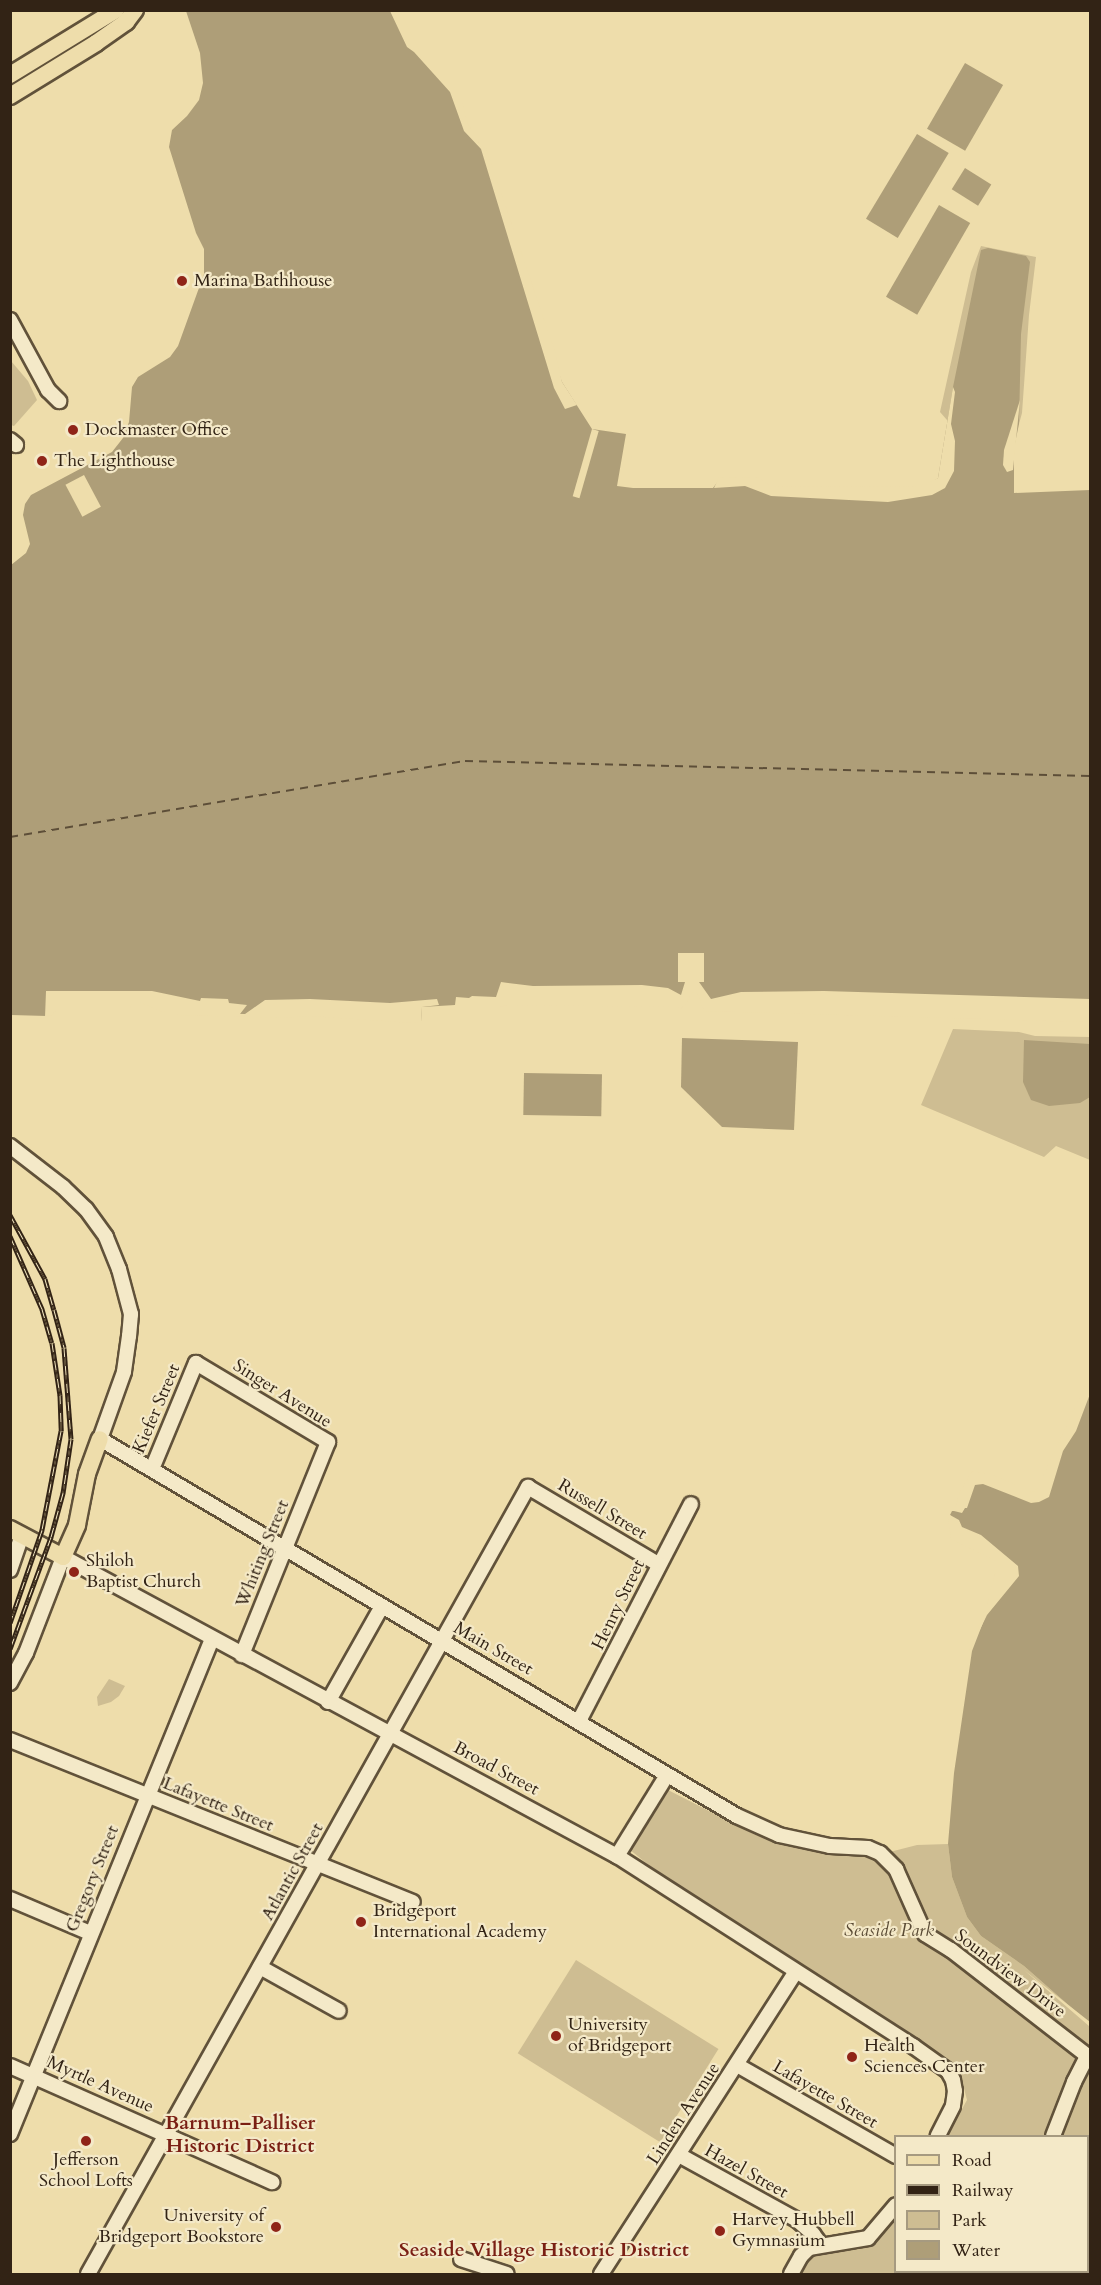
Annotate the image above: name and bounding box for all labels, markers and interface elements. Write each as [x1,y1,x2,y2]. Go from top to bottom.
place label: Marina Bathhouse [194,270,332,292]
marker: Marina Bathhouse [175,274,189,288]
place label: Dockmaster Office [85,419,229,441]
marker: Dockmaster Office [66,423,80,437]
place label: The Lighthouse [54,450,175,472]
marker: The Lighthouse [35,454,49,468]
street label: Singer Avenue [229,1355,335,1433]
street label: Kiefer Street [129,1361,185,1457]
street label: Russell Street [554,1475,650,1545]
street label: Whiting Street [232,1497,294,1611]
place label: Shiloh Baptist Church [86,1551,201,1594]
street label: Henry Street [588,1556,650,1654]
marker: Shiloh Baptist Church [67,1565,81,1579]
street label: Main Street [449,1618,537,1680]
street label: Broad Street [449,1737,543,1801]
street label: Lafayette Street [160,1773,276,1837]
street label: Atlantic Street [257,1819,329,1925]
street label: Gregory Street [62,1823,124,1935]
place label: Bridgeport International Academy [373,1901,547,1944]
marker: Bridgeport International Academy [354,1915,368,1929]
park label: Seaside Park [844,1920,934,1942]
street label: Soundview Drive [950,1925,1070,2023]
place label: University of Bridgeport [568,2015,671,2058]
marker: University of Bridgeport [549,2029,563,2043]
place label: Health Sciences Center [864,2036,985,2078]
marker: Health Sciences Center [845,2050,859,2064]
street label: Myrtle Avenue [43,2052,157,2118]
street label: Lafayette Street [769,2056,881,2134]
street label: Linden Avenue [643,2059,725,2169]
district label: Barnum–Palliser Historic District [165,2111,315,2158]
marker: Jefferson School Lofts [79,2134,93,2148]
legend [894,2135,1089,2273]
street label: Hazel Street [701,2140,791,2204]
text: Road [952,2148,992,2173]
place label: Jefferson School Lofts [39,2150,133,2192]
text: Railway [952,2178,1014,2203]
place label: University of Bridgeport Bookstore [98,2206,264,2248]
text: Park [952,2208,987,2233]
place label: Harvey Hubbell Gymnasium [732,2210,855,2252]
marker: University of Bridgeport Bookstore [269,2220,283,2234]
marker: Harvey Hubbell Gymnasium [713,2224,727,2238]
district label: Seaside Village Historic District [399,2237,689,2261]
text: Water [952,2238,1000,2263]

